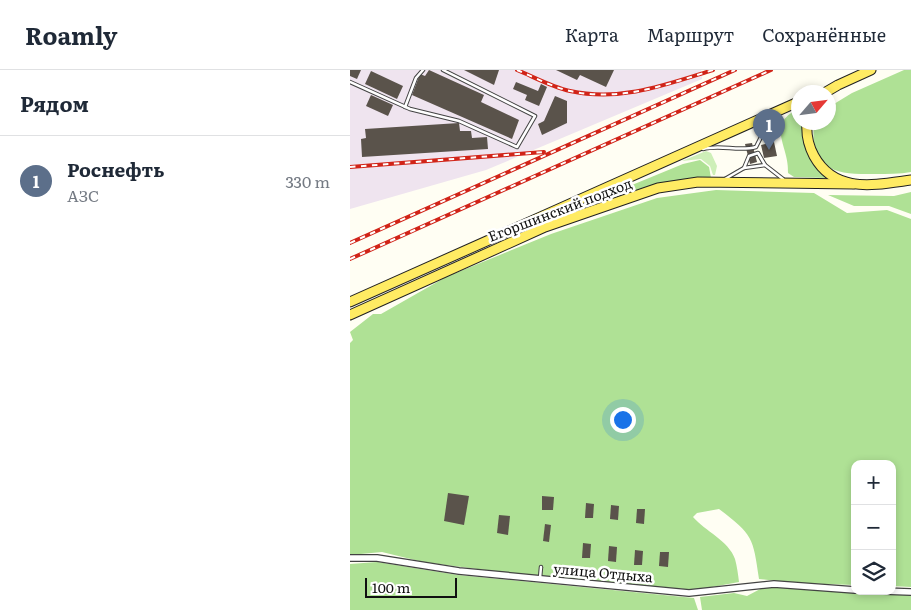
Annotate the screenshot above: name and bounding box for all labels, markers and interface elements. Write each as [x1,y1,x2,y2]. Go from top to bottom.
text: Roamly [25,17,118,52]
text: Карта [565,21,619,48]
text: Маршрут [647,21,734,48]
text: Сохранённые [762,21,886,48]
north arrow [791,85,836,130]
text: Рядом [20,87,89,118]
pin: 1 [753,109,785,150]
text: Роснефть [67,155,165,183]
text: 1 [33,169,39,193]
text: 330 m [285,169,330,193]
street label: Егоршинский подход [485,172,634,246]
text: АЗС [67,183,99,207]
your location [610,407,636,433]
map controls [851,460,896,595]
button: + [851,460,896,505]
button: − [851,505,896,550]
button: layers [851,550,896,595]
street label: улица Отдыха [553,558,654,586]
scale bar [365,575,458,598]
text: 100 m [372,577,410,597]

